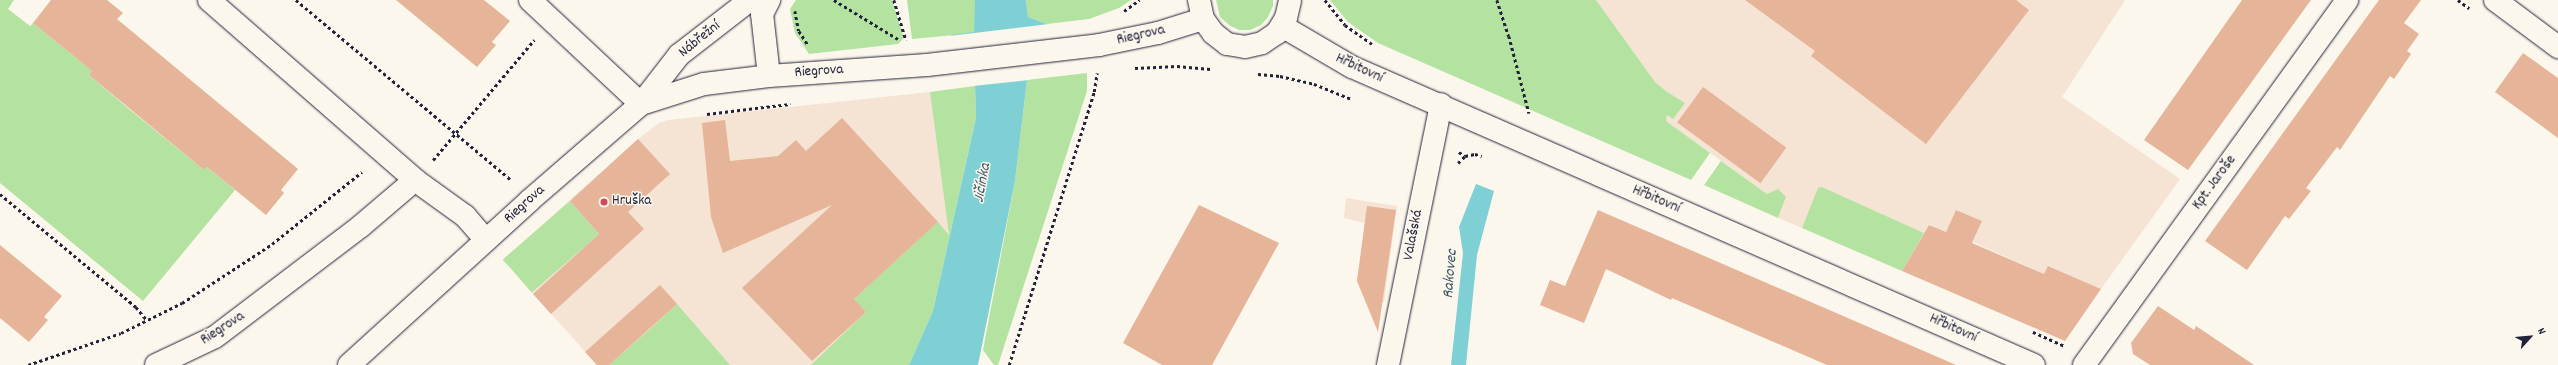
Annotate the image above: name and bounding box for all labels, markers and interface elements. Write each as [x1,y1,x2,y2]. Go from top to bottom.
street label: Nábřežní [676,18,724,62]
street label: Riegrova [1115,22,1167,50]
street label: Hřbitovní [1332,50,1386,88]
street label: Riegrova [794,61,844,83]
street label: Kpt. Jaroše [2189,152,2241,214]
water label: Jičínka [970,162,996,204]
street label: Riegrova [501,182,549,228]
street label: Hřbitovní [1629,182,1683,218]
place label: Hruška [612,193,651,211]
marker: Hruška [599,197,609,207]
street label: Valašská [1400,208,1428,262]
water label: Rakovec [1439,249,1463,299]
street label: Riegrova [198,308,248,350]
street label: Hřbitovní [1926,310,1980,348]
north arrow [2510,317,2550,357]
text: N [2532,325,2549,338]

